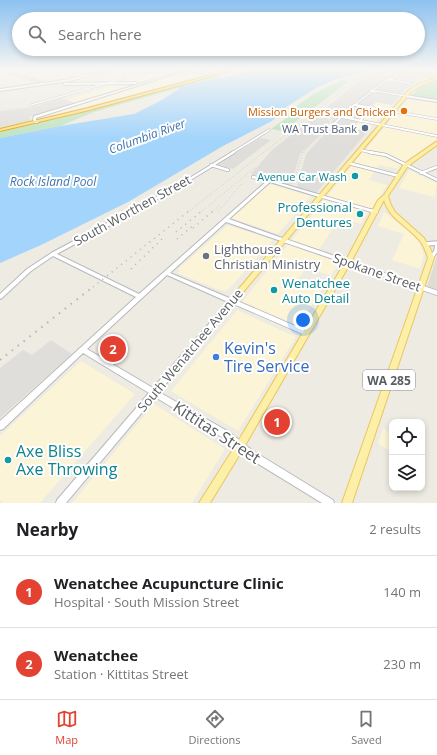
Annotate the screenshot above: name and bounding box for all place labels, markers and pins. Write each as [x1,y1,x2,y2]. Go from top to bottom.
place label: Mission Burgers and Chicken [248,104,396,119]
marker: Mission Burgers and Chicken [399,106,409,116]
place label: WA Trust Bank [282,121,357,136]
marker: WA Trust Bank [360,123,370,133]
place label: Avenue Car Wash [257,169,347,184]
marker: Avenue Car Wash [350,171,360,181]
place label: Professional Dentures [277,198,352,231]
marker: Professional Dentures [355,209,365,219]
place label: Lighthouse Christian Ministry [214,240,321,273]
marker: Lighthouse Christian Ministry [201,251,211,261]
place label: Wenatchee Auto Detail [282,274,350,307]
marker: Wenatchee Auto Detail [269,285,279,295]
pin: 2 [100,334,126,364]
place label: Kevin's Tire Service [224,337,310,377]
marker: Kevin's Tire Service [211,352,221,362]
pin: 1 [264,407,290,437]
place label: Axe Bliss Axe Throwing [16,440,118,480]
marker: Axe Bliss Axe Throwing [3,455,13,465]

